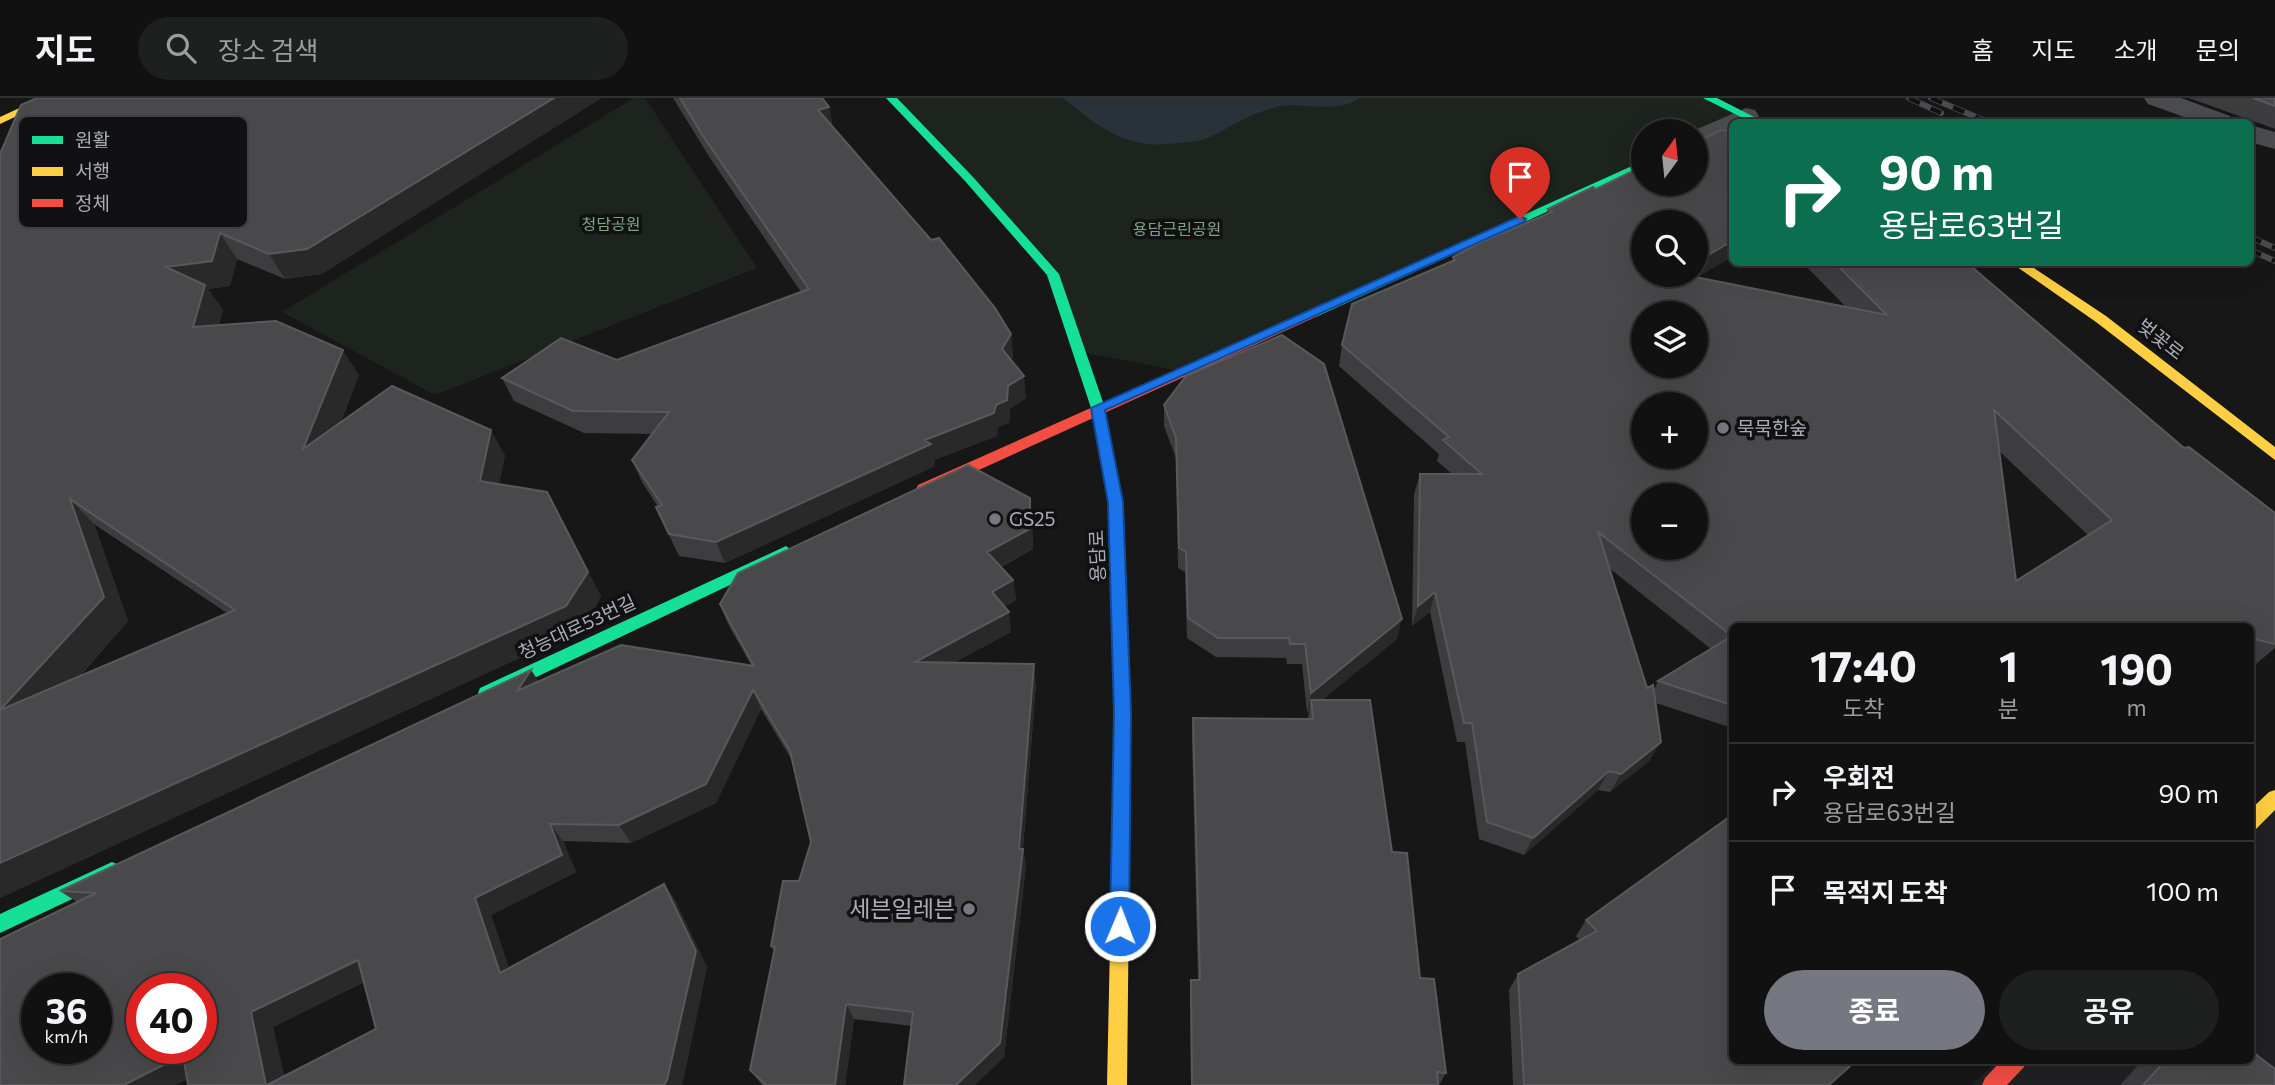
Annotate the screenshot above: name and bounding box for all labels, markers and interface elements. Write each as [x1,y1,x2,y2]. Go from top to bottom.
search box [138,17,628,80]
text: 지도 [35,28,96,69]
icon: search [162,29,200,67]
text: 장소 검색 [218,34,318,65]
text: 홈 [1971,35,1993,64]
text: 지도 [2031,35,2076,64]
text: 소개 [2114,35,2158,64]
text: 문의 [2196,35,2240,64]
legend [18,116,248,228]
north arrow [1631,119,1708,196]
map controls [1631,119,1708,560]
text: 원활 [75,128,110,151]
text: 90 m [1879,140,1994,200]
pin [1490,147,1550,219]
icon: right [1764,147,1855,238]
icon: arrive [1501,158,1539,196]
text: 서행 [75,159,110,182]
text: 정체 [75,191,110,214]
text: 용담로63번길 [1879,204,2064,244]
button: search [1631,210,1708,287]
park label: 청담공원 [582,214,640,233]
park label: 용담근린공원 [1133,219,1221,238]
button: layers [1631,301,1708,378]
street label: 벚꽃로 [2134,313,2189,364]
button: + [1631,392,1708,469]
place label: 묵묵한숲 [1737,416,1807,439]
marker: 묵묵한숲 [1715,420,1731,436]
button: − [1631,483,1708,560]
place label: GS25 [1009,507,1056,530]
marker: GS25 [987,511,1003,527]
street label: 용담로 [1084,529,1109,583]
street label: 청능대로53번길 [515,589,639,664]
text: 17:40 [1810,639,1917,691]
text: 1 [1999,639,2018,691]
text: 190 [2100,642,2173,694]
text: m [2127,693,2147,721]
text: 도착 [1842,694,1885,722]
text: 분 [1998,694,2019,722]
text: 우회전 [1823,761,1895,792]
icon: right [1764,773,1802,811]
text: 90 m [2159,777,2219,808]
text: 용담로63번길 [1823,798,1956,826]
icon: arrive [1764,871,1802,909]
text: 100 m [2146,875,2219,906]
text: 목적지 도착 [1823,876,1948,907]
position arrow [1083,889,1157,963]
place label: 세븐일레븐 [849,894,955,922]
marker: 세븐일레븐 [961,901,977,917]
button: 종료 [1764,970,1985,1050]
button: 공유 [1999,970,2219,1050]
speed limit sign: 40 [126,973,217,1064]
text: 36 [46,988,87,1031]
text: km/h [45,1025,88,1047]

